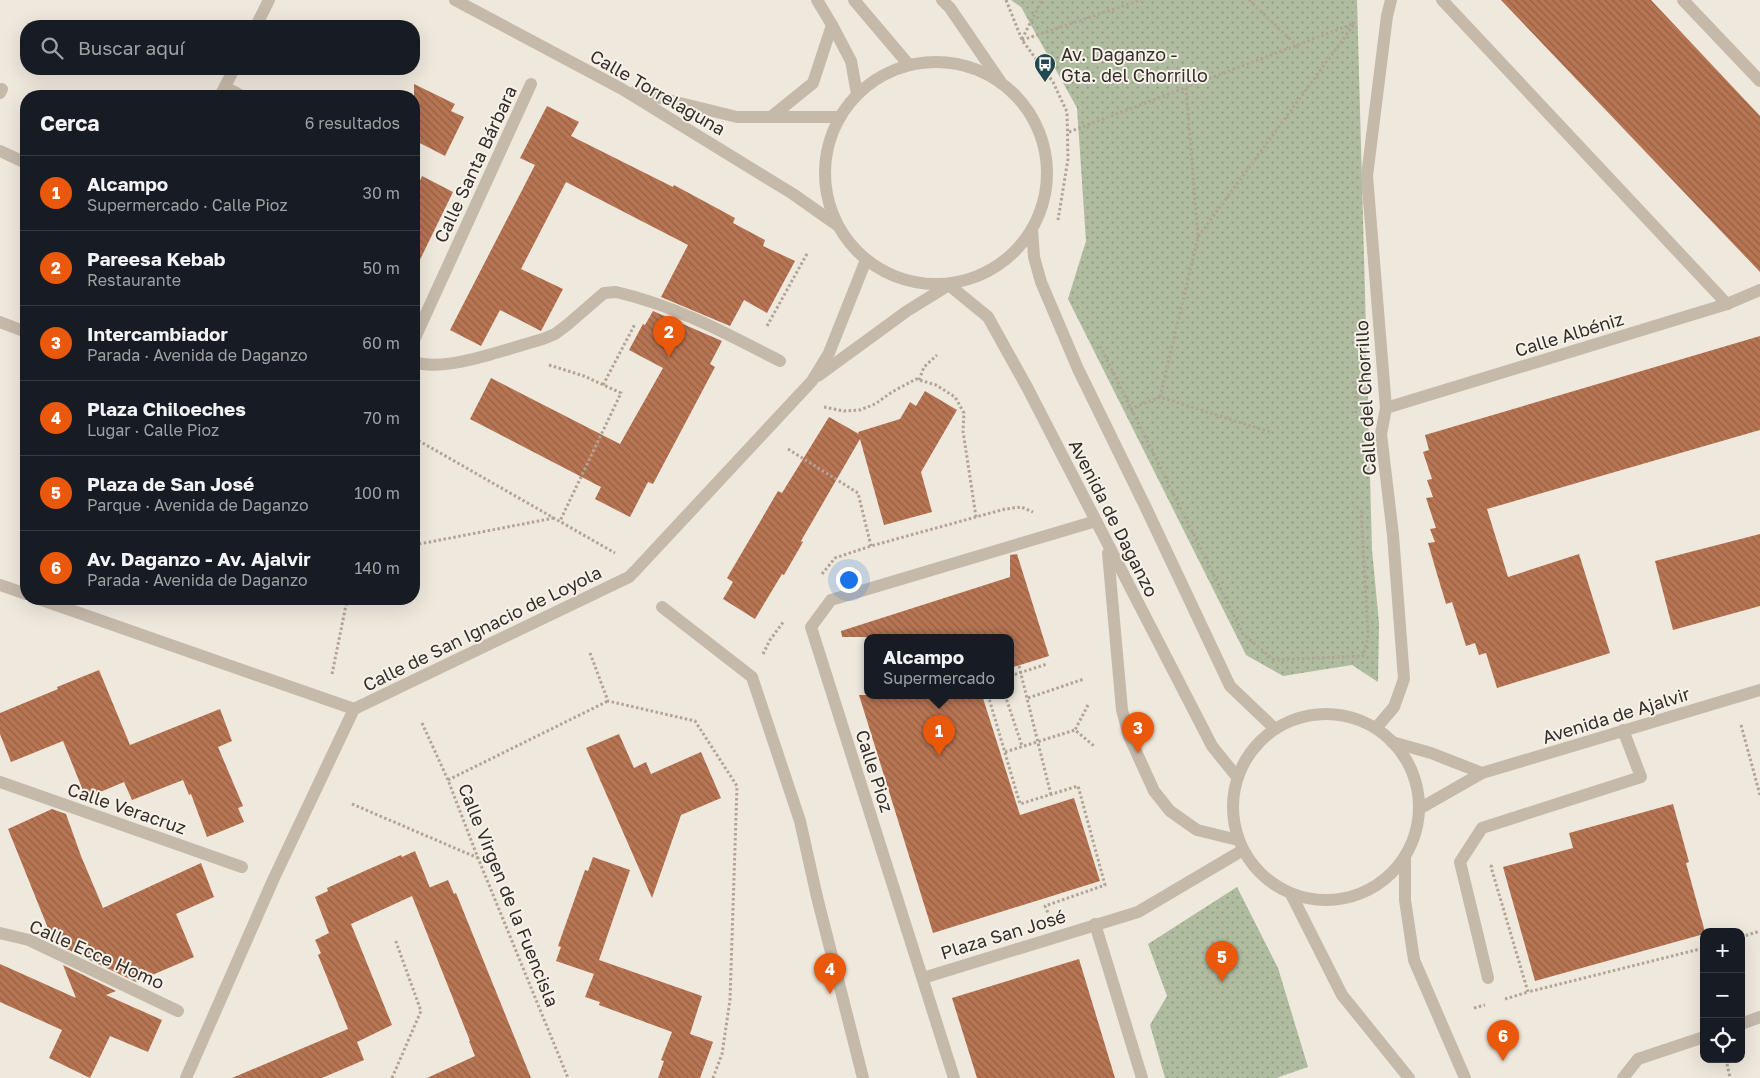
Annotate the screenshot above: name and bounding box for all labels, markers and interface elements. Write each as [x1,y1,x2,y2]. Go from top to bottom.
search box [20,20,420,75]
icon: search [38,34,66,62]
text: Buscar aquí [78,36,185,59]
place label: Av. Daganzo - Gta. del Chorrillo [1061,43,1208,86]
street label: Calle Torrelaguna [586,44,730,140]
bus stop icon: Av. Daganzo - Gta. del Chorrillo [1033,52,1057,83]
street label: Calle Santa Bárbara [429,82,521,246]
text: Cerca [40,110,99,136]
text: 6 resultados [305,113,400,133]
text: Alcampo [87,172,168,195]
text: 1 [52,183,60,203]
text: 30 m [363,183,400,203]
text: Supermercado · Calle Pioz [87,195,288,215]
text: Pareesa Kebab [87,247,225,270]
text: 2 [51,258,61,278]
text: 50 m [363,258,400,278]
text: Restaurante [87,270,181,290]
street label: Calle Albéniz [1512,307,1626,361]
pin: 2 [653,316,685,357]
street label: Calle del Chorrillo [1350,320,1380,476]
text: Intercambiador [87,322,228,345]
text: 3 [51,333,61,353]
text: 60 m [362,333,400,353]
text: Parada · Avenida de Daganzo [87,345,308,365]
text: Plaza Chiloeches [87,397,246,420]
text: 4 [51,408,61,428]
text: 70 m [363,408,400,428]
text: Lugar · Calle Pioz [87,420,219,440]
street label: Avenida de Daganzo [1065,436,1163,600]
text: Plaza de San José [87,472,254,495]
text: 5 [51,483,61,503]
text: 100 m [354,483,400,503]
text: Parque · Avenida de Daganzo [87,495,309,515]
text: Av. Daganzo - Av. Ajalvir [87,547,311,570]
text: 6 [51,558,61,578]
text: 140 m [354,558,400,578]
street label: Calle de San Ignacio de Loyola [359,561,605,695]
your location [836,567,862,593]
text: Parada · Avenida de Daganzo [87,570,308,590]
popup [864,634,1014,699]
text: Alcampo [883,645,964,668]
text: Supermercado [883,668,995,688]
street label: Avenida de Ajalvir [1540,682,1692,748]
pin: 3 [1122,712,1154,753]
pin: 1 [923,715,955,756]
street label: Calle Pioz [851,727,899,815]
street label: Calle Veracruz [65,777,189,839]
street label: Calle Virgen de la Fuencisla [454,780,564,1010]
street label: Plaza San José [938,905,1068,963]
street label: Calle Ecce Homo [26,914,168,994]
map controls [1700,928,1745,1063]
button: + [1700,928,1745,973]
pin: 5 [1206,941,1238,982]
pin: 4 [814,953,846,994]
button: − [1700,973,1745,1018]
button: locate [1700,1018,1745,1063]
pin: 6 [1487,1020,1519,1061]

